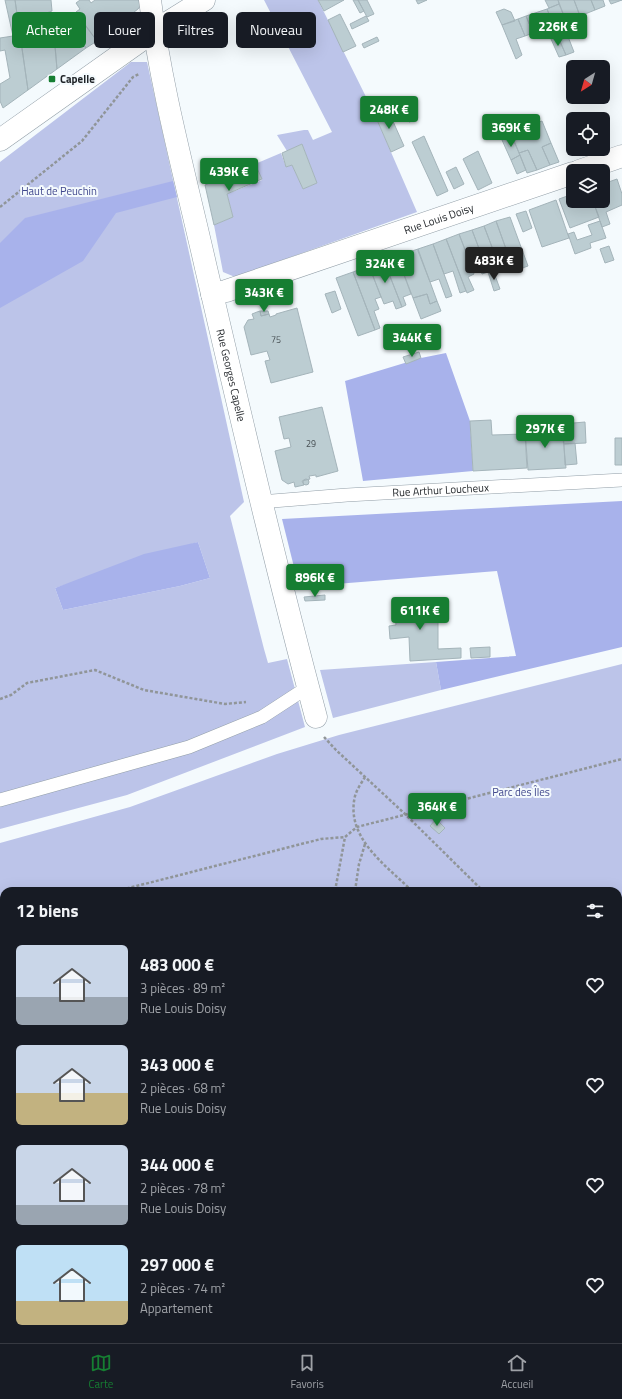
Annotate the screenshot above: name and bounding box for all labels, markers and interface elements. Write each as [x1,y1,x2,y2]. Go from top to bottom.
chip: Acheter [12,12,86,48]
chip: Louer [94,12,155,48]
chip: Filtres [163,12,228,48]
chip: Nouveau [236,12,316,48]
pin: 226K € [525,13,591,47]
text: 226K € [538,16,578,36]
north arrow [566,60,610,104]
map controls [566,60,610,208]
place label: Capelle [60,71,95,87]
marker: Capelle [47,74,57,84]
pin: 248K € [356,96,422,130]
text: 248K € [369,99,409,119]
button: locate [566,112,610,156]
pin: 369K € [478,114,544,148]
text: 369K € [491,117,531,137]
pin: 439K € [196,158,262,192]
text: 439K € [209,161,249,181]
button: layers [566,164,610,208]
park label: Haut de Peuchin [21,183,97,199]
street label: Rue Louis Doisy [402,199,477,238]
pin: 483K € [461,247,527,281]
pin: 324K € [352,250,418,284]
text: 483K € [474,250,514,270]
text: 324K € [365,253,405,273]
pin: 343K € [231,279,297,313]
text: 343K € [244,282,284,302]
pin: 344K € [379,324,445,358]
street label: Rue Georges Capelle [212,327,250,424]
text: 344K € [392,327,432,347]
house number: 75 [271,333,281,346]
pin: 297K € [512,415,578,449]
text: 297K € [525,418,565,438]
house number: 29 [306,437,316,450]
street label: Rue Arthur Loucheux [392,479,489,501]
pin: 896K € [282,564,348,598]
text: 896K € [295,567,335,587]
pin: 611K € [387,597,453,631]
text: 611K € [400,600,440,620]
park label: Parc des Îles [492,784,550,800]
pin: 364K € [404,793,470,827]
text: 364K € [417,796,457,816]
text: 12 biens [16,898,79,924]
icon: filters [584,900,606,922]
text: 483 000 € [140,952,214,978]
icon: home [48,961,96,1009]
icon: heart [584,974,606,996]
text: 3 pièces · 89 m² [140,978,225,998]
text: Rue Louis Doisy [140,998,226,1018]
text: 343 000 € [140,1052,214,1078]
icon: home [48,1061,96,1109]
icon: heart [584,1074,606,1096]
text: 2 pièces · 68 m² [140,1078,225,1098]
text: Rue Louis Doisy [140,1098,226,1118]
text: 344 000 € [140,1152,214,1178]
icon: home [48,1161,96,1209]
icon: heart [584,1174,606,1196]
text: 2 pièces · 78 m² [140,1178,225,1198]
text: Rue Louis Doisy [140,1198,226,1218]
text: 297 000 € [140,1252,214,1278]
icon: home [48,1261,96,1309]
icon: heart [584,1274,606,1296]
text: 2 pièces · 74 m² [140,1278,225,1298]
text: Appartement [140,1298,213,1318]
tab: Carte [89,1352,113,1392]
tab: Favoris [291,1352,324,1392]
tab: Accueil [501,1352,533,1392]

